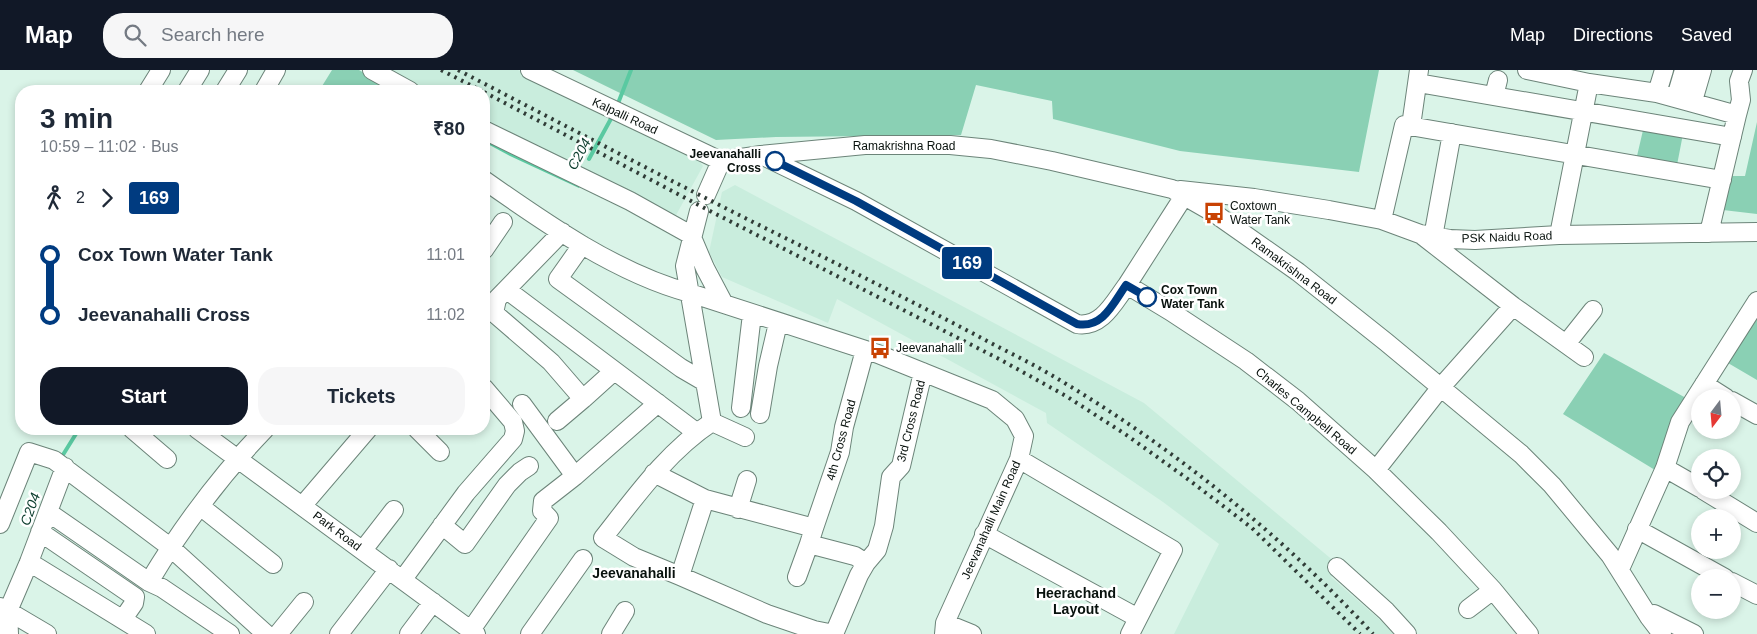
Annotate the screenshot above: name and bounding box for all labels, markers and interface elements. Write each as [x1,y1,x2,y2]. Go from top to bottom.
search box [103,13,453,58]
text: Map [25,21,73,48]
icon: search [121,21,149,49]
text: Search here [161,24,265,45]
text: Map [1510,25,1545,45]
text: Directions [1573,25,1653,45]
text: Saved [1681,25,1732,45]
street label: Kalpalli Road [590,95,660,137]
text: 3 min [40,103,113,134]
text: ₹80 [433,118,465,139]
water label: C204 [564,135,594,173]
text: 10:59 – 11:02 · Bus [40,138,178,155]
street label: Ramakrishna Road [853,139,955,153]
place label: Jeevanahalli Cross [690,147,761,175]
marker: Jeevanahalli Cross [765,151,785,171]
icon: walk [40,184,68,212]
icon: forward [93,184,121,212]
text: 169 [139,188,169,208]
text: 2 [76,189,85,206]
place label: Coxtown Water Tank [1230,199,1291,227]
bus stop icon: Coxtown Water Tank [1201,200,1227,226]
street label: PSK Naidu Road [1461,228,1553,246]
street label: Ramakrishna Road [1249,235,1339,307]
text: Cox Town Water Tank [78,244,273,265]
text: 11:01 [426,246,465,263]
line badge: 169 [938,247,996,279]
text: 169 [952,253,982,273]
place label: Cox Town Water Tank [1161,283,1225,311]
marker: Cox Town Water Tank [1137,287,1157,307]
text: Jeevanahalli Cross [78,304,250,325]
text: 11:02 [426,306,465,323]
bus stop icon: Jeevanahalli [867,335,893,361]
place label: Jeevanahalli [896,341,963,355]
street label: Charles Campbell Road [1253,365,1359,457]
button: Start [40,367,248,425]
button: Tickets [258,367,465,425]
street label: 3rd Cross Road [894,379,928,463]
north arrow [1691,389,1741,439]
map controls [1691,389,1741,619]
street label: 4th Cross Road [823,398,859,482]
button: locate [1691,449,1741,499]
street label: Jeevanahalli Main Road [959,459,1023,581]
water label: C204 [17,490,43,527]
street label: Park Road [310,508,364,554]
button: + [1691,509,1741,559]
district label: Jeevanahalli [592,565,676,581]
button: − [1691,569,1741,619]
district label: Heerachand Layout [1036,585,1116,617]

